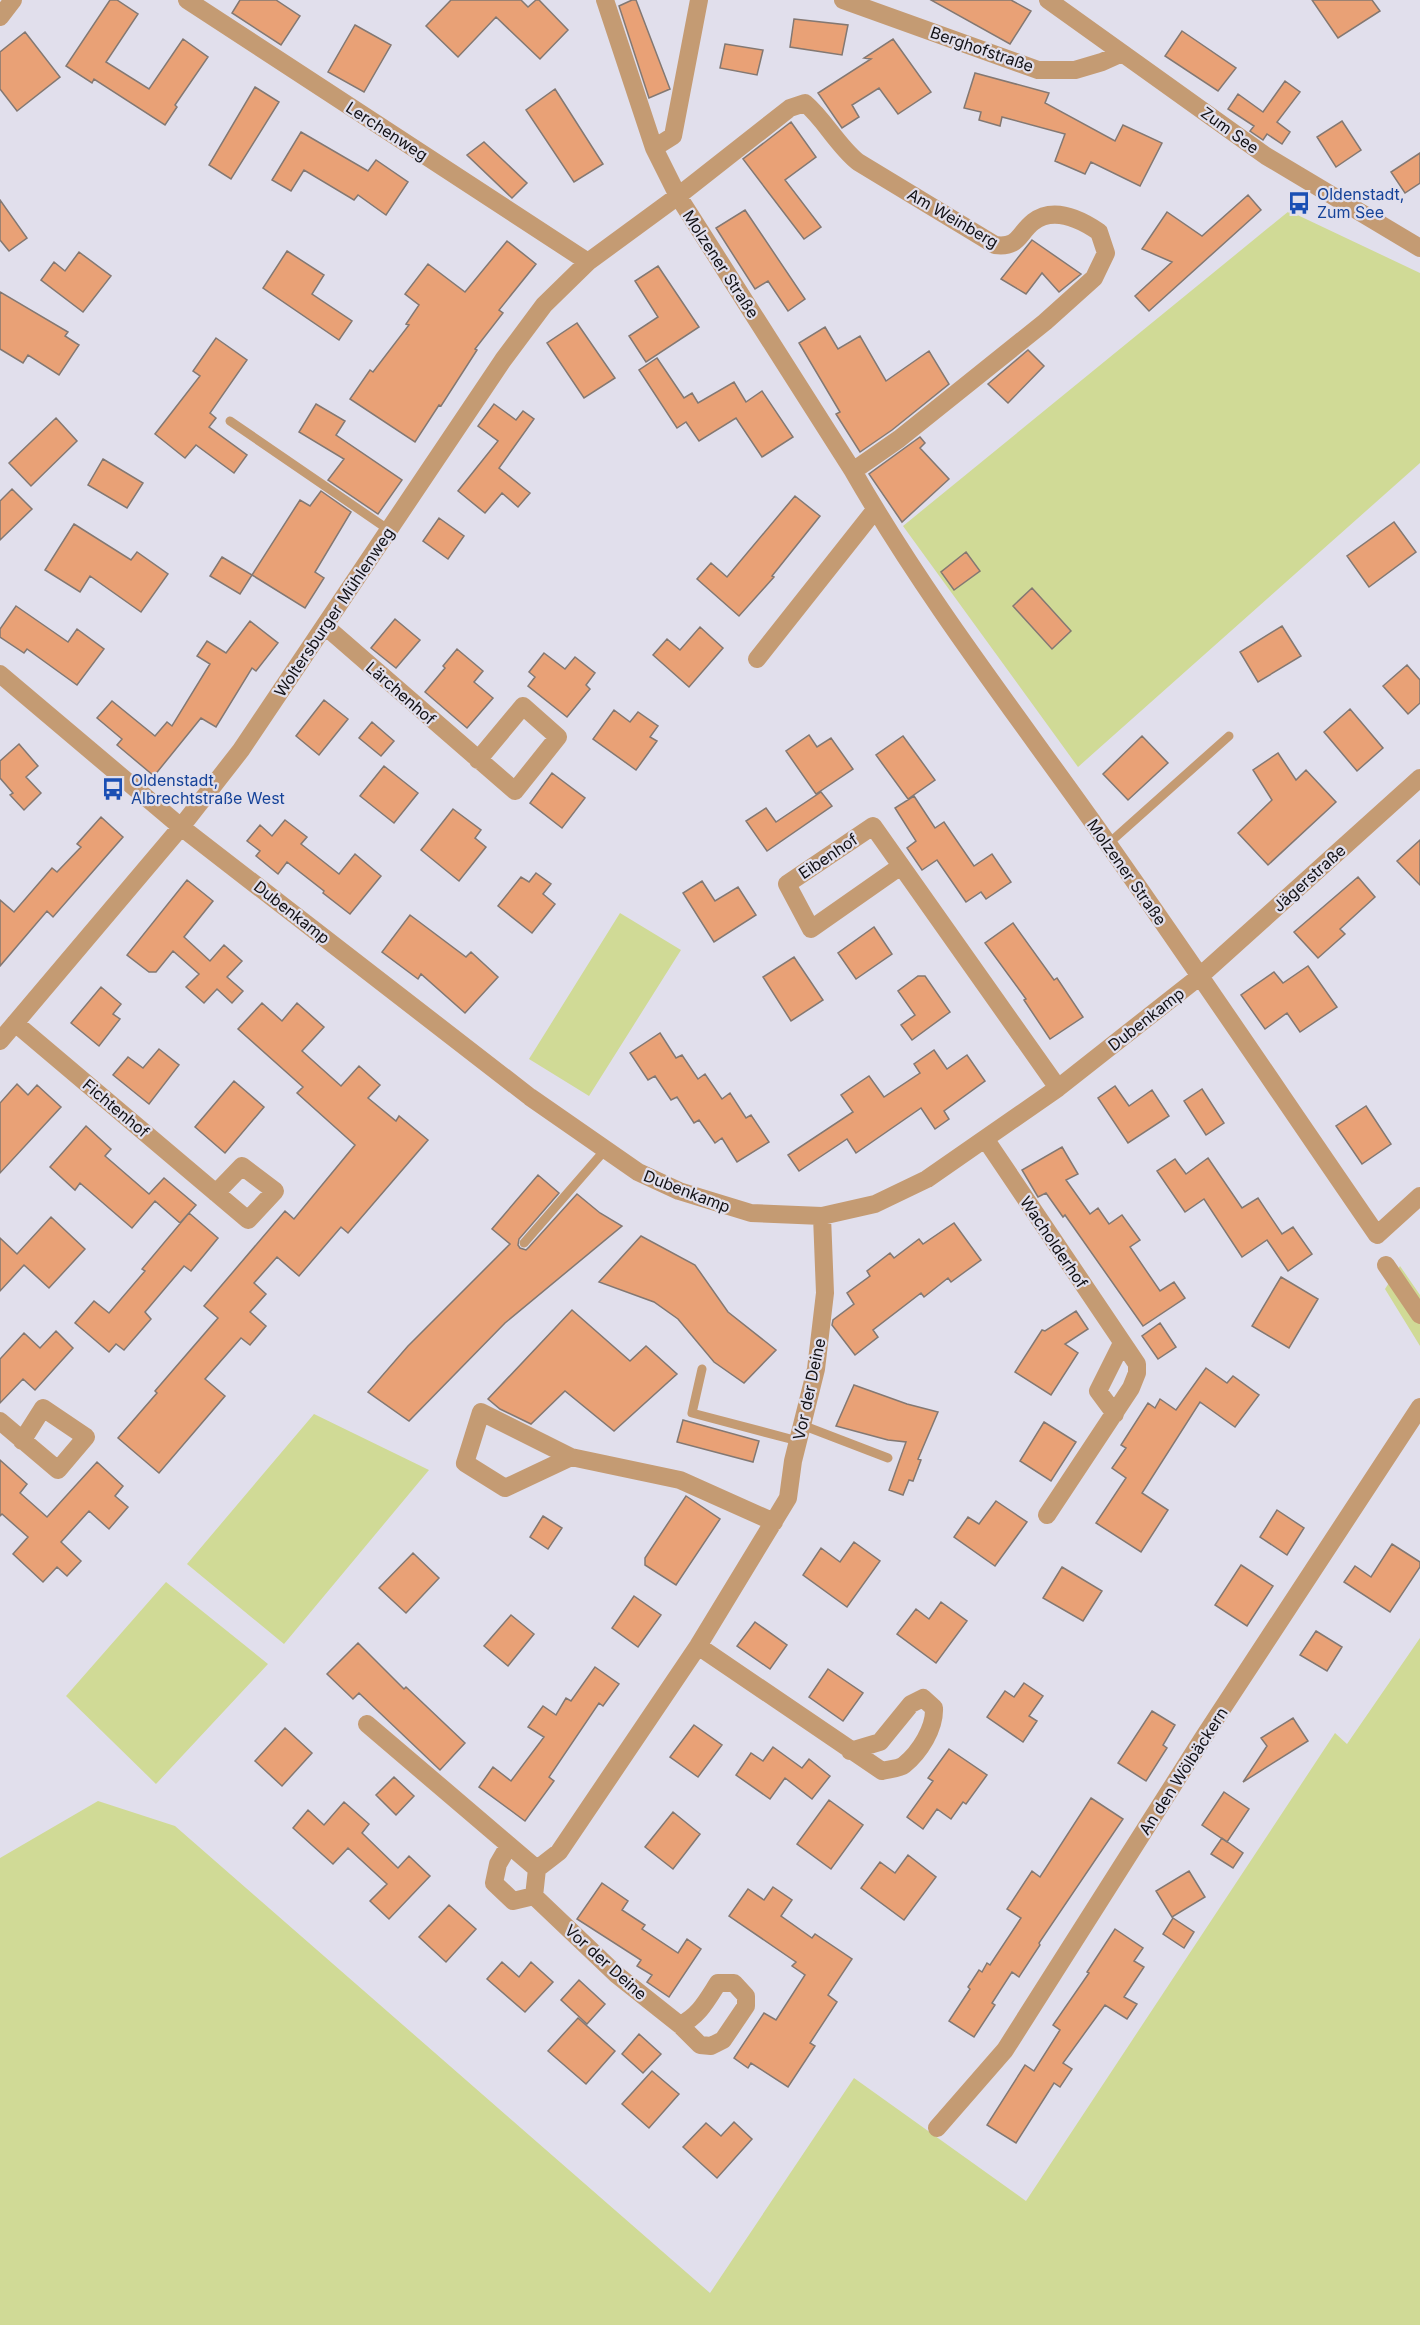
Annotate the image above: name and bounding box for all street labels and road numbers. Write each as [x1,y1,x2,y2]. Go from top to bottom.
street label: Berghofstraße [928,22,1036,76]
street label: Lerchenweg [342,97,432,165]
street label: Zum See [1197,102,1263,158]
street label: Am Weinberg [904,184,1002,252]
street label: Molzener Straße [679,206,763,322]
street label: Woltersburger Mühlenweg [270,523,398,701]
street label: Lärchenhof [362,657,440,729]
street label: Molzener Straße [1083,815,1171,929]
street label: Eibenhof [795,829,861,883]
street label: Jägerstraße [1268,840,1350,916]
street label: Dubenkamp [250,876,334,948]
street label: Dubenkamp [1104,983,1188,1055]
street label: Fichtenhof [79,1074,153,1142]
street label: Dubenkamp [641,1165,733,1217]
street label: Wacholderhof [1016,1192,1092,1292]
street label: Vor der Deine [788,1336,830,1442]
street label: An den Wölbäckern [1134,1703,1232,1839]
street label: Vor der Deine [561,1920,651,2004]

